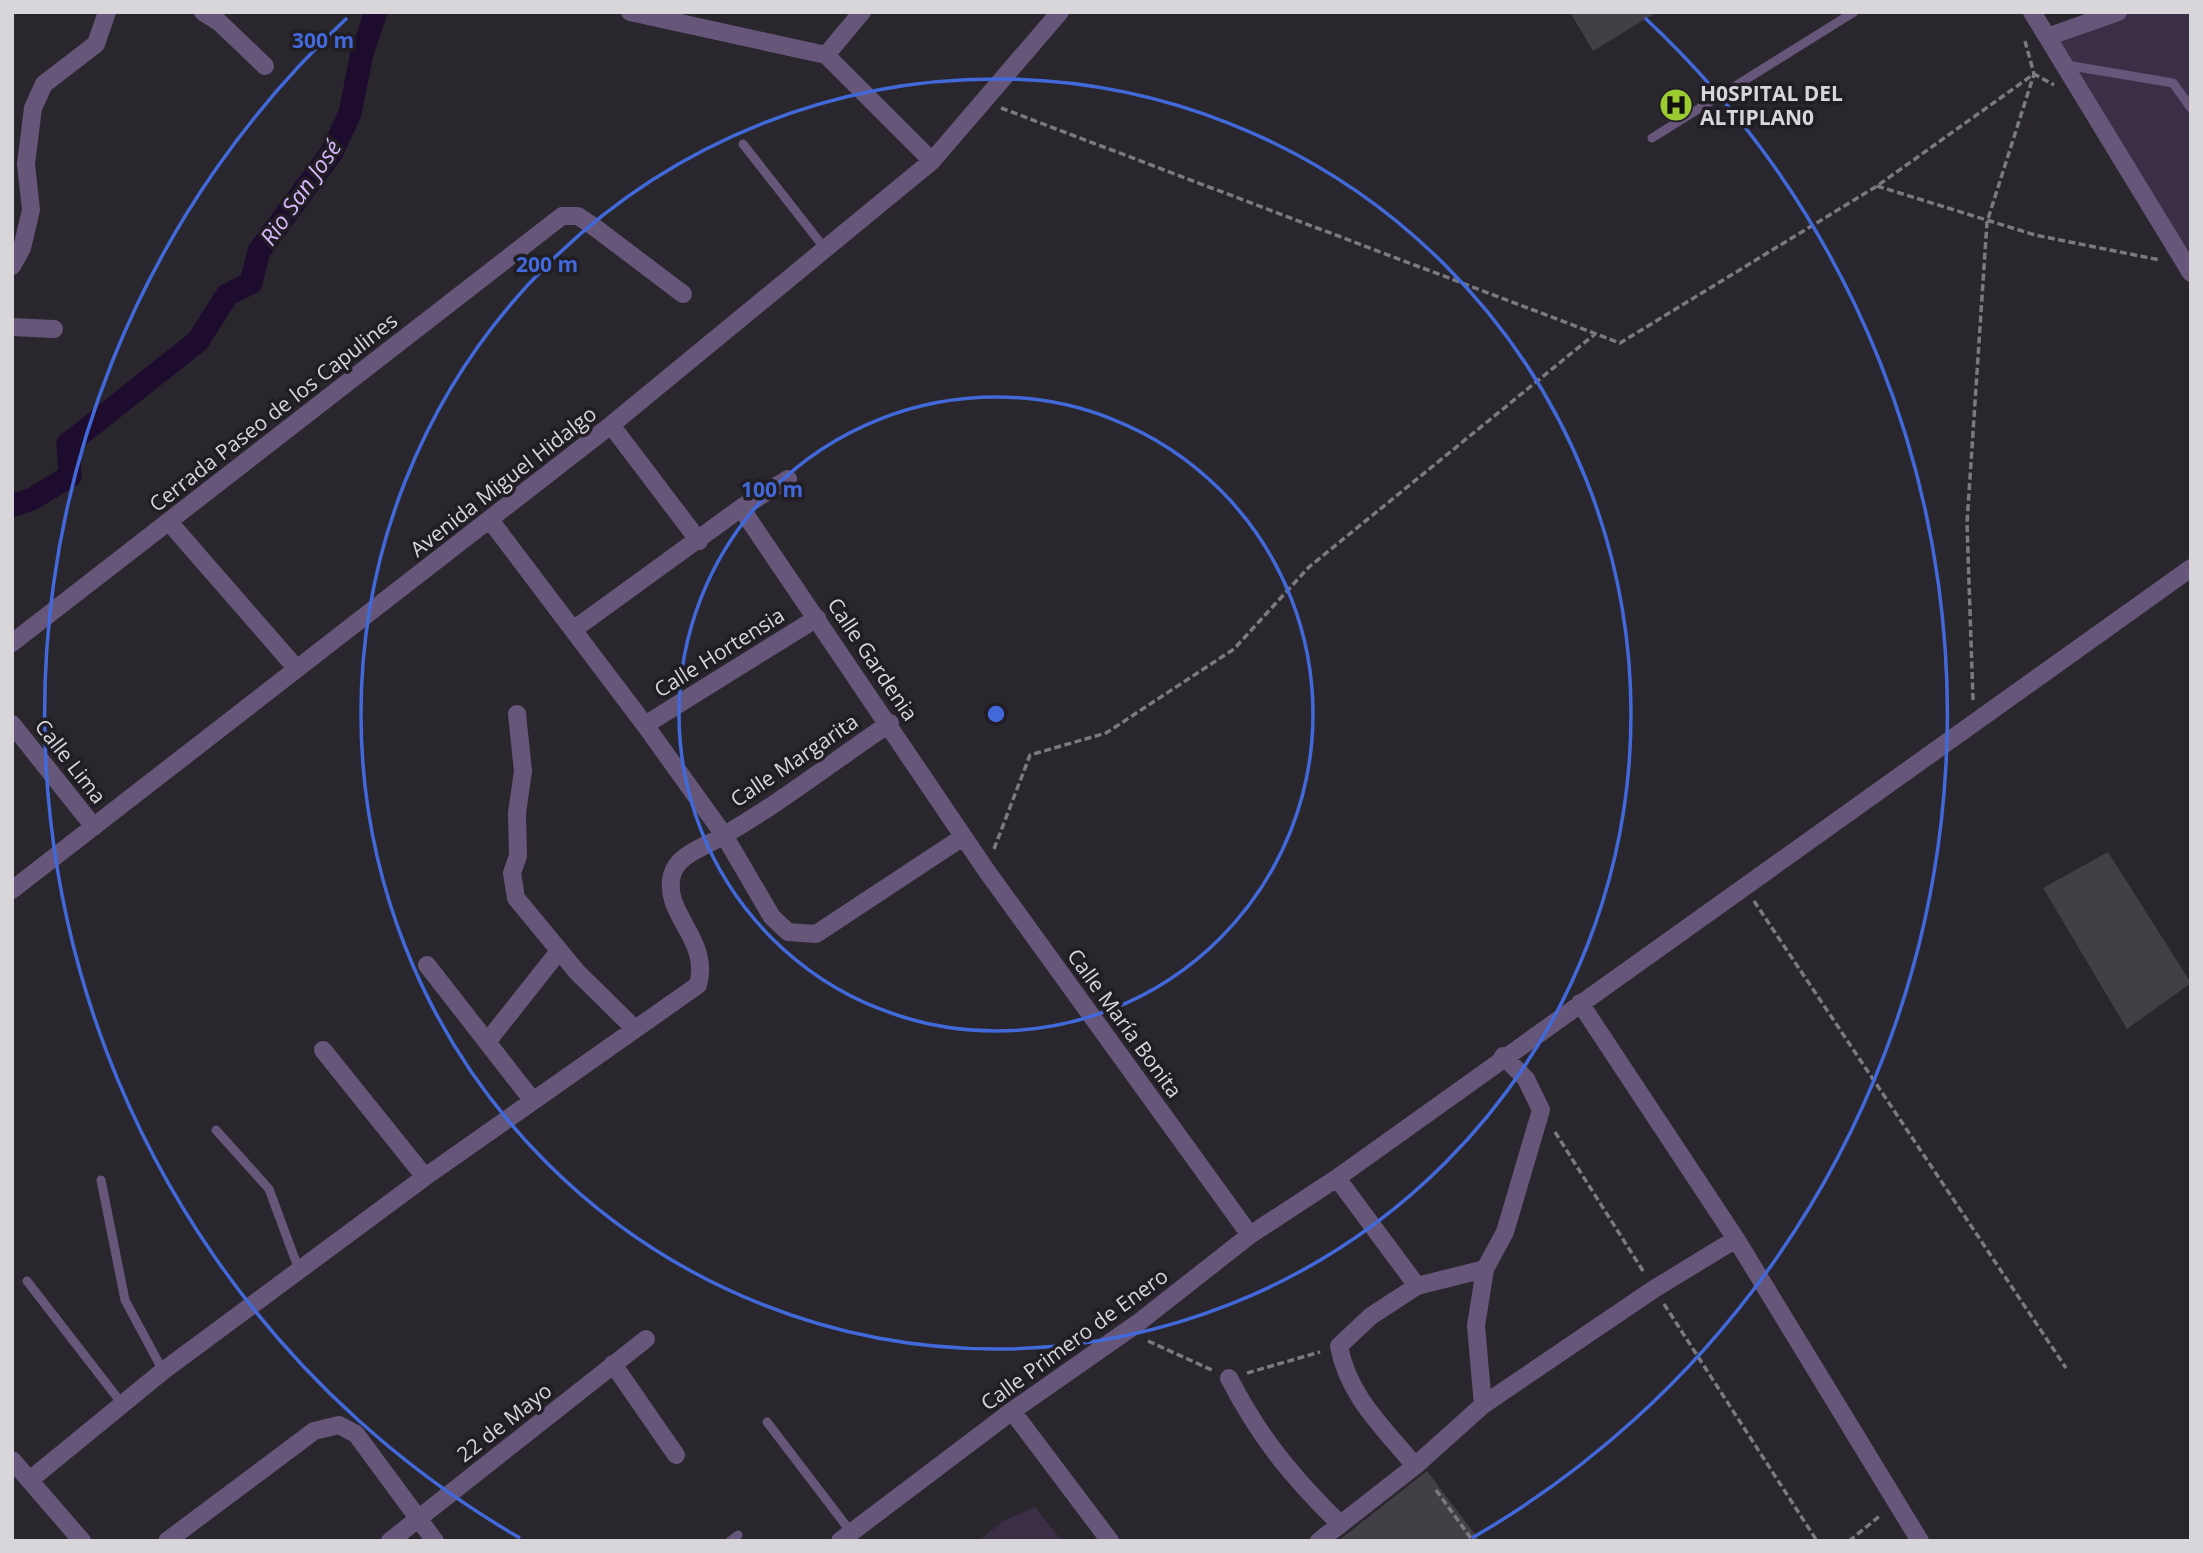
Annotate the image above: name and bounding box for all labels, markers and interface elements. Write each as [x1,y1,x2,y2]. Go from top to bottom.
text: 300 m [292,26,354,54]
place label: H0SPITAL DEL ALTIPLAN0 [1700,79,1843,131]
hospital icon: H0SPITAL DEL ALTIPLAN0 [1657,86,1695,124]
water label: Rio San José [252,132,348,251]
text: 200 m [516,250,578,278]
street label: Cerrada Paseo de los Capulines [143,306,403,518]
street label: Avenida Miguel Hidalgo [404,399,602,563]
text: 100 m [741,475,803,503]
street label: Calle Gardenia [821,592,925,726]
street label: Calle Hortensia [649,601,789,703]
centre of rings [984,702,1008,726]
street label: Calle Margarita [725,707,863,813]
street label: Calle Lima [29,713,113,809]
street label: Calle María Bonita [1061,943,1189,1103]
street label: Calle Primero de Enero [975,1262,1173,1416]
street label: 22 de Mayo [451,1376,557,1468]

